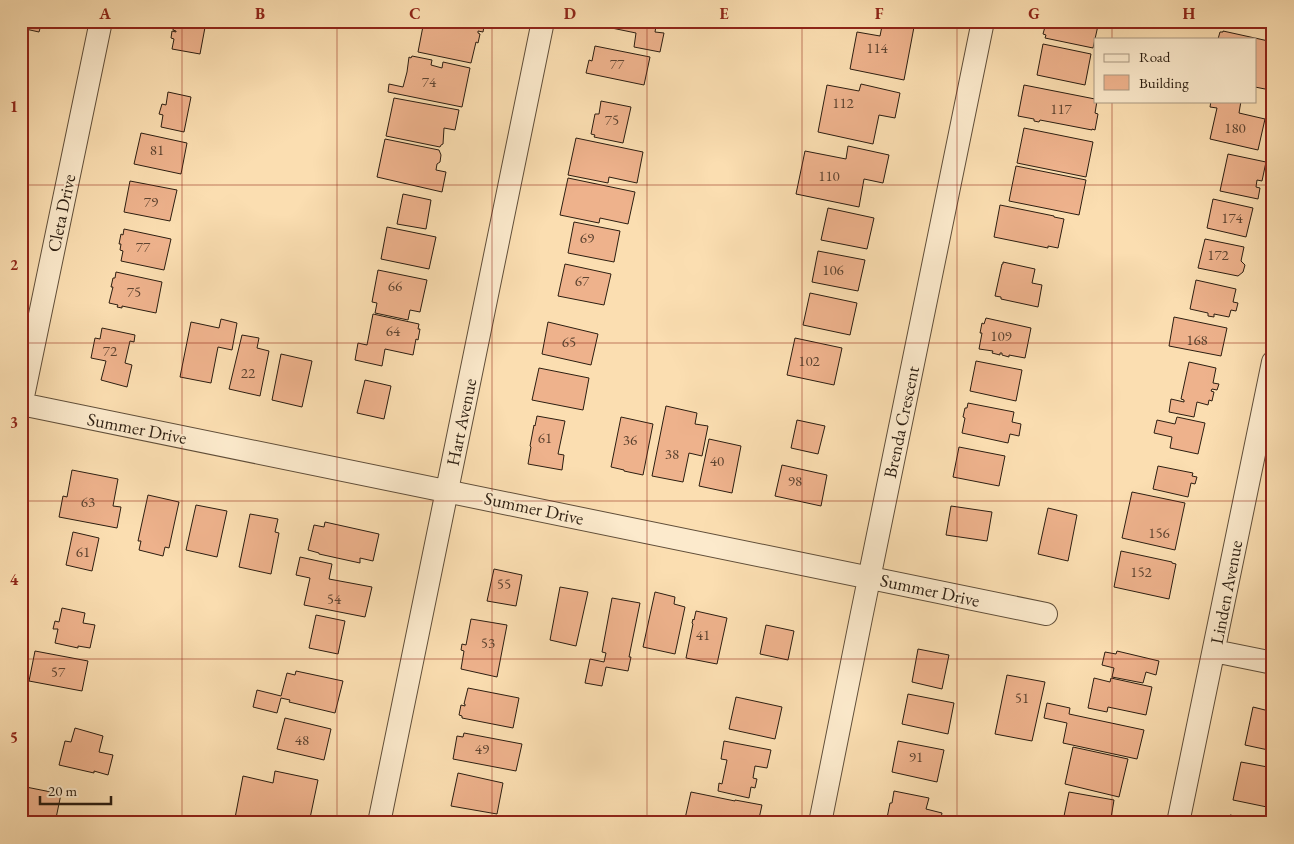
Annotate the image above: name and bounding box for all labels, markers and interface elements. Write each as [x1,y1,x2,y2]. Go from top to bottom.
text: A [98,3,111,24]
text: B [255,3,265,24]
text: C [409,3,421,24]
text: D [564,3,576,24]
text: E [719,3,729,24]
text: F [875,3,884,24]
text: G [1028,3,1040,24]
text: H [1183,3,1196,24]
house number: 114 [866,38,889,57]
legend [1094,38,1256,102]
text: Road [1139,47,1171,66]
house number: 77 [610,54,625,73]
house number: 74 [422,72,437,91]
text: Building [1139,73,1189,92]
house number: 112 [832,93,855,112]
text: 1 [10,96,18,117]
house number: 117 [1050,99,1073,118]
house number: 75 [605,110,619,129]
house number: 180 [1224,118,1246,137]
house number: 81 [150,140,164,159]
house number: 110 [818,166,840,185]
street label: Cleta Drive [42,172,80,254]
house number: 79 [144,192,158,211]
house number: 174 [1221,208,1244,227]
house number: 69 [580,228,594,247]
house number: 77 [136,237,151,256]
house number: 172 [1207,245,1230,264]
text: 2 [10,254,19,275]
house number: 106 [822,260,844,279]
house number: 67 [575,271,590,290]
house number: 66 [388,276,402,295]
house number: 75 [127,282,141,301]
house number: 64 [386,321,401,340]
house number: 109 [990,326,1012,345]
house number: 168 [1186,330,1208,349]
house number: 65 [562,332,576,351]
house number: 72 [103,341,118,360]
house number: 102 [798,351,821,370]
house number: 22 [241,363,256,382]
street label: Brenda Crescent [878,364,924,480]
street label: Hart Avenue [441,376,481,468]
street label: Summer Drive [85,407,189,449]
text: 3 [10,412,18,433]
house number: 61 [538,428,552,447]
house number: 36 [623,430,637,449]
house number: 38 [665,444,679,463]
house number: 40 [710,451,724,470]
house number: 98 [788,471,802,490]
street label: Summer Drive [482,486,586,530]
house number: 63 [81,492,95,511]
house number: 156 [1148,523,1170,542]
street label: Linden Avenue [1205,538,1247,646]
house number: 61 [76,542,90,561]
house number: 152 [1130,562,1153,581]
street label: Summer Drive [878,568,982,612]
text: 4 [10,569,19,590]
house number: 55 [497,574,511,593]
house number: 54 [327,589,342,608]
house number: 41 [696,625,710,644]
house number: 53 [481,633,495,652]
house number: 57 [51,662,66,681]
house number: 51 [1015,688,1029,707]
text: 5 [10,727,18,748]
house number: 48 [295,730,309,749]
house number: 49 [475,739,489,758]
house number: 91 [909,747,923,766]
scale bar [40,774,111,806]
text: 20 m [48,781,77,800]

